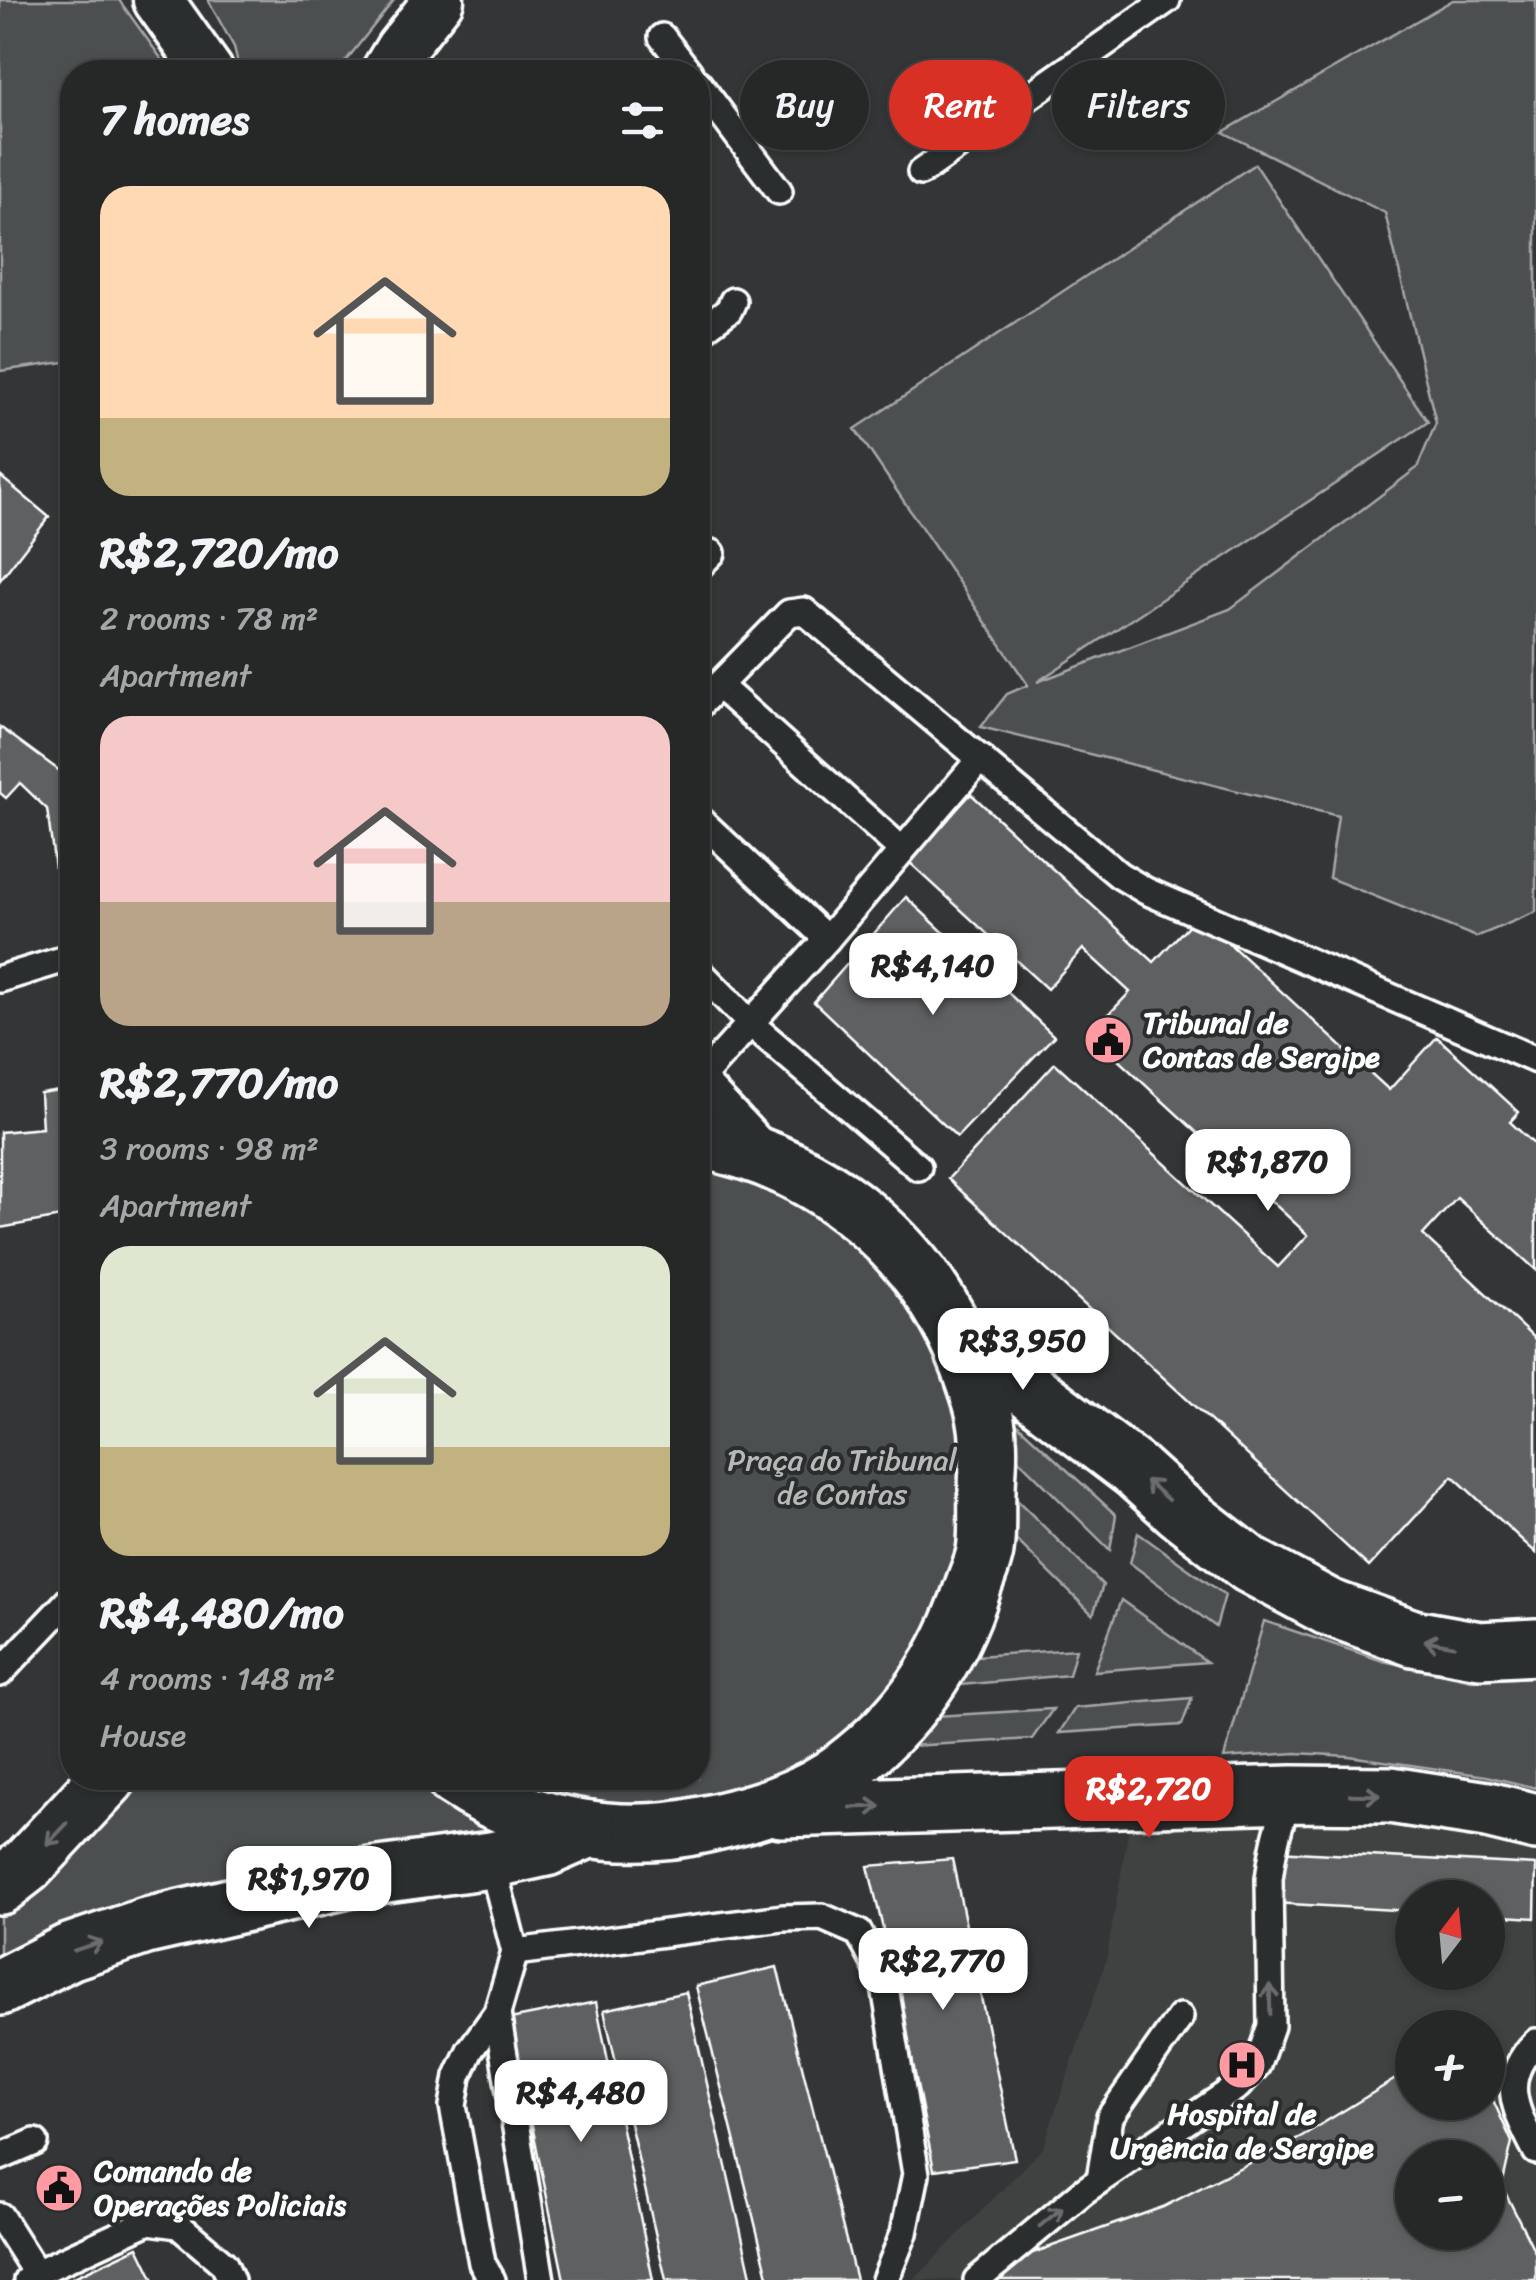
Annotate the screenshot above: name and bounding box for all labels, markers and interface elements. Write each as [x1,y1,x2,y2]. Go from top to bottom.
chip: Buy [740,60,869,150]
chip: Rent [889,60,1032,150]
chip: Filters [1052,60,1225,150]
text: 7 homes [100,83,249,157]
icon: filters [615,93,670,148]
icon: home [295,251,475,431]
text: R$2,720/mo [100,516,338,590]
text: 2 rooms · 78 m² [100,590,318,647]
text: Apartment [100,647,251,704]
icon: home [295,781,475,961]
pin: R$4,140 [841,933,1025,1018]
text: R$4,140 [871,937,995,994]
place label: Tribunal de Contas de Sergipe [1142,996,1380,1084]
public building icon: Tribunal de Contas de Sergipe [1082,1014,1134,1066]
text: R$2,770/mo [100,1046,338,1120]
text: 3 rooms · 98 m² [100,1120,319,1177]
pin: R$1,870 [1176,1129,1360,1214]
text: R$1,870 [1207,1133,1329,1190]
text: Apartment [100,1177,251,1234]
pin: R$3,950 [931,1308,1115,1393]
icon: home [295,1311,475,1491]
text: R$3,950 [960,1312,1086,1369]
park label: Praça do Tribunal de Contas [727,1433,957,1521]
one-way arrow [1145,1479,1170,1502]
text: R$4,480/mo [100,1576,344,1650]
one-way arrow [1424,1633,1456,1652]
text: 4 rooms · 148 m² [100,1650,335,1707]
text: House [100,1707,186,1764]
pin: R$2,720 [1057,1756,1241,1841]
text: R$2,720 [1087,1760,1212,1817]
one-way arrow [1348,1786,1381,1804]
one-way arrow [849,1797,881,1816]
one-way arrow [45,1822,69,1846]
pin: R$1,970 [217,1846,401,1931]
text: R$1,970 [248,1850,370,1907]
north arrow [1395,1880,1505,1990]
map controls [1395,1880,1505,2250]
pin: R$2,770 [851,1928,1035,2013]
text: R$2,770 [881,1932,1005,1989]
one-way arrow [72,1935,103,1953]
one-way arrow [1260,1984,1280,2016]
button: + [1395,2010,1505,2120]
hospital icon: Hospital de Urgência de Sergipe [1216,2039,1268,2091]
pin: R$4,480 [489,2060,673,2145]
text: R$4,480 [516,2064,646,2121]
place label: Hospital de Urgência de Sergipe [1110,2087,1374,2175]
button: − [1395,2140,1505,2250]
place label: Comando de Operações Policiais [93,2144,347,2232]
public building icon: Comando de Operações Policiais [33,2162,85,2214]
one-way arrow [1038,2206,1064,2228]

